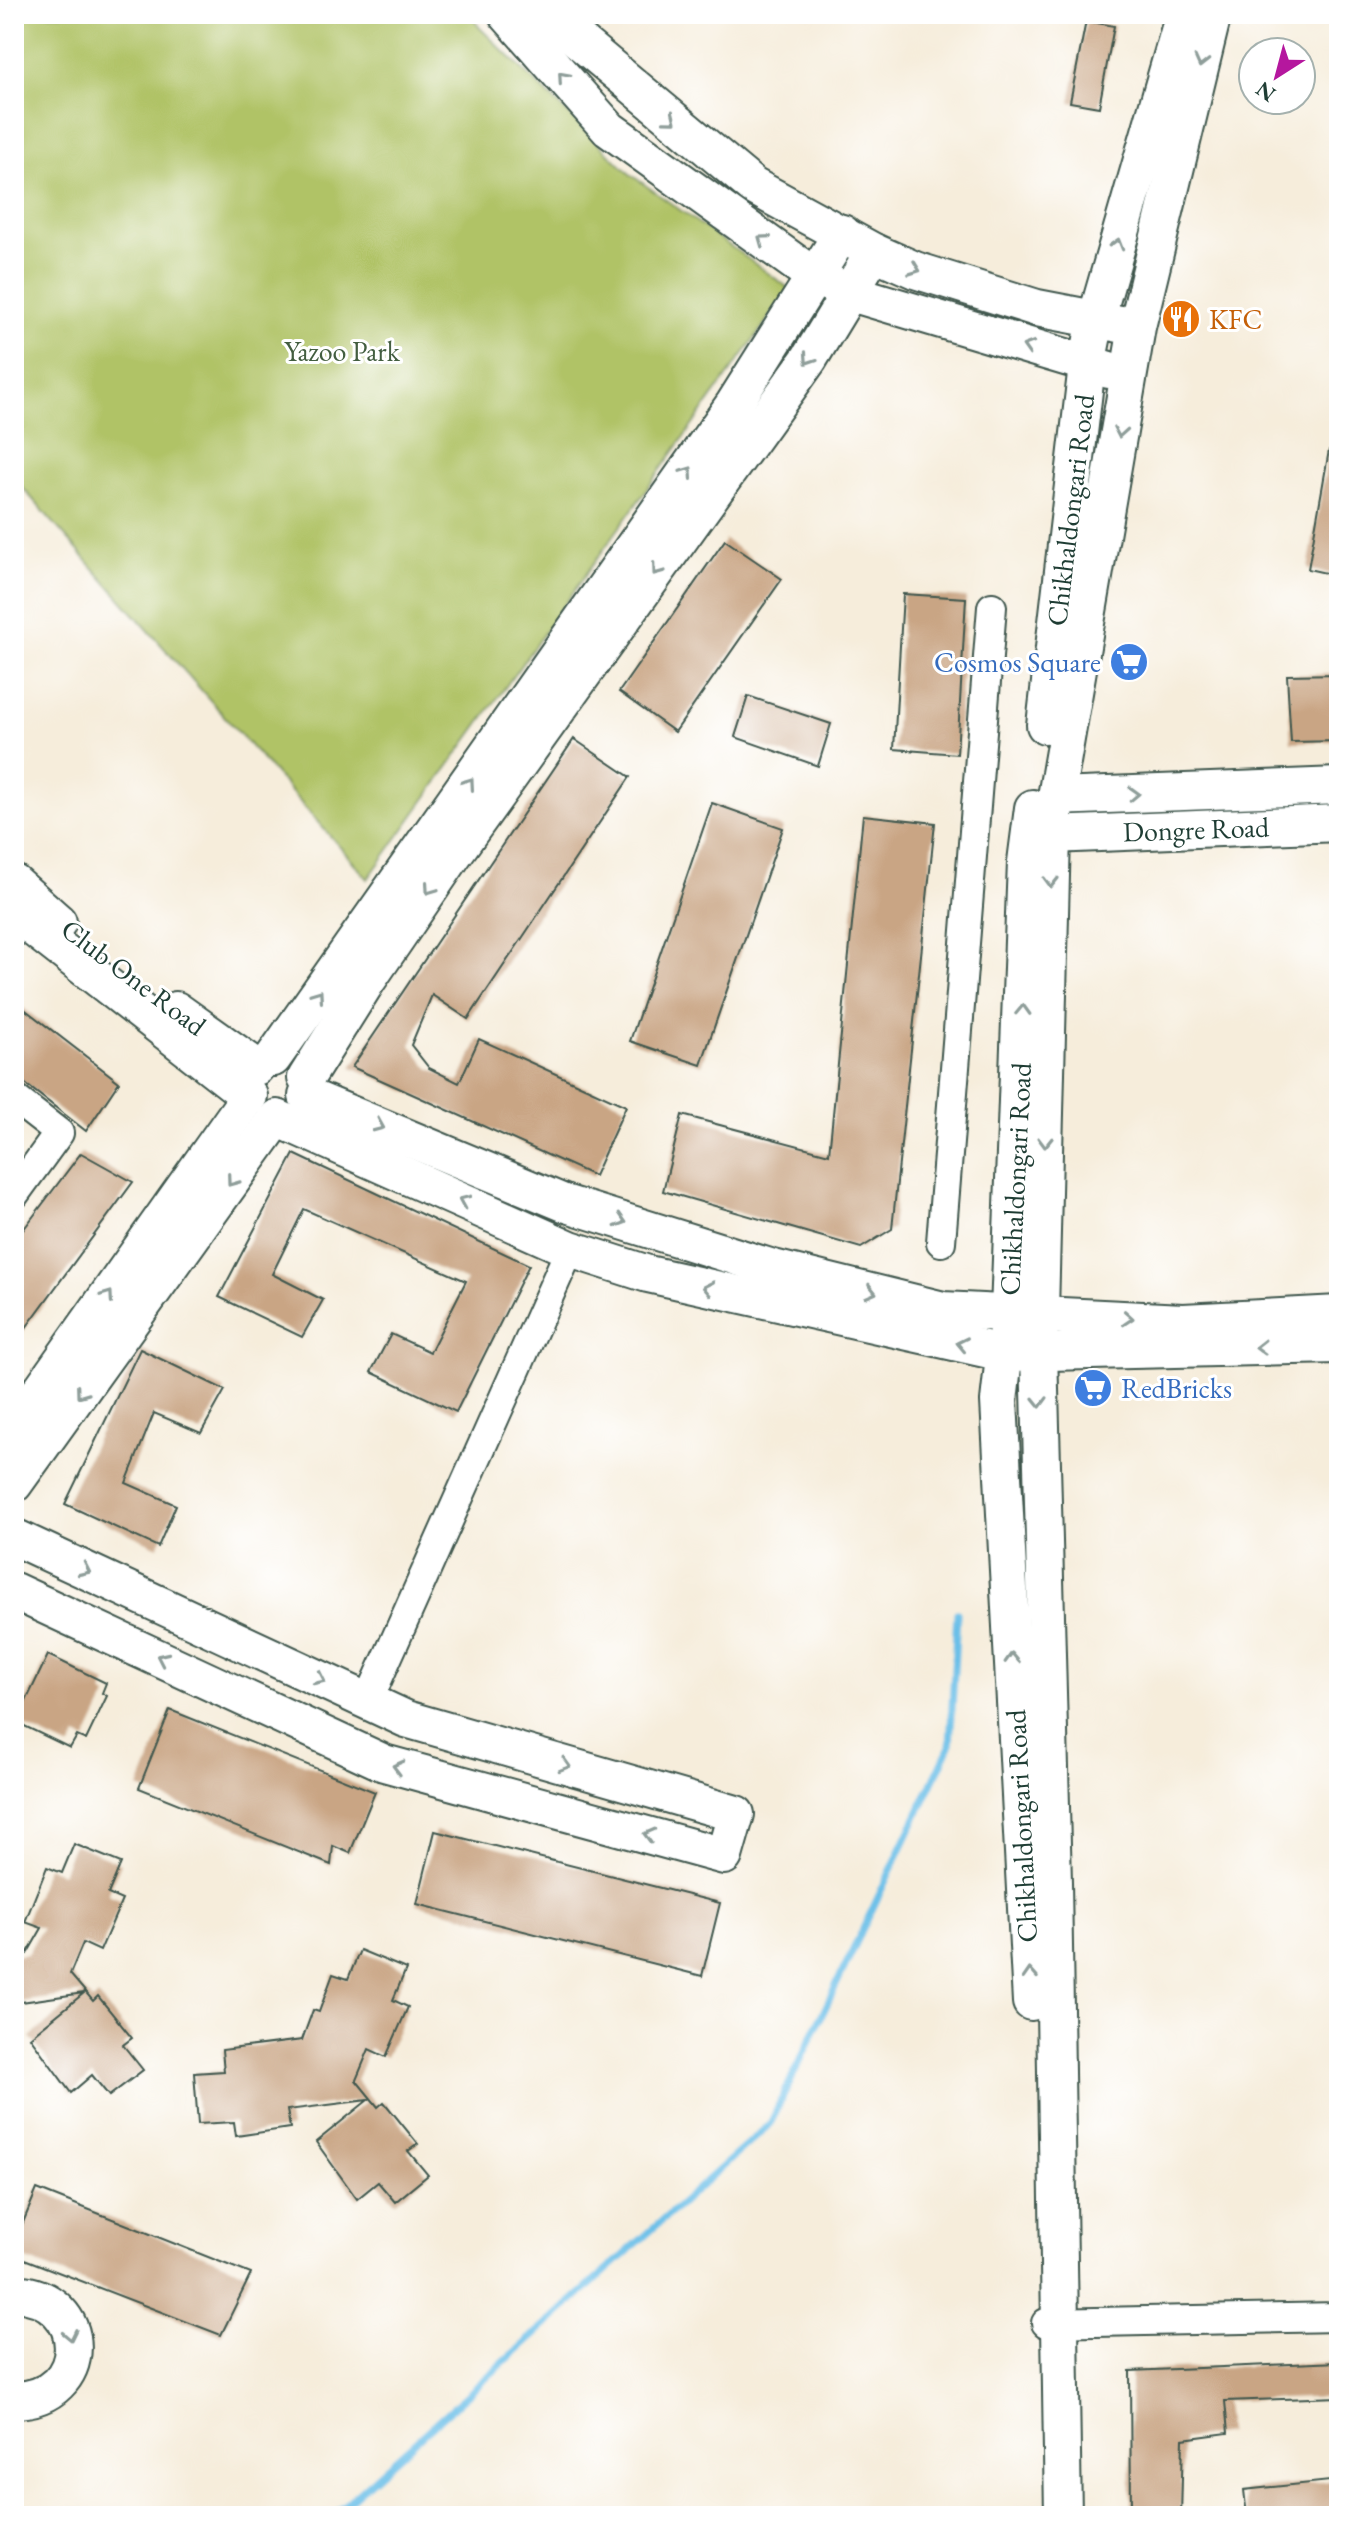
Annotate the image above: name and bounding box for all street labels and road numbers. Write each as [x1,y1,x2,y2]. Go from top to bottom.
street label: Chikhaldongari Road [1038,391,1102,628]
street label: Dongre Road [1122,808,1271,850]
street label: Club One Road [54,911,214,1044]
street label: Chikhaldongari Road [991,1061,1039,1296]
street label: Chikhaldongari Road [997,1708,1045,1943]

